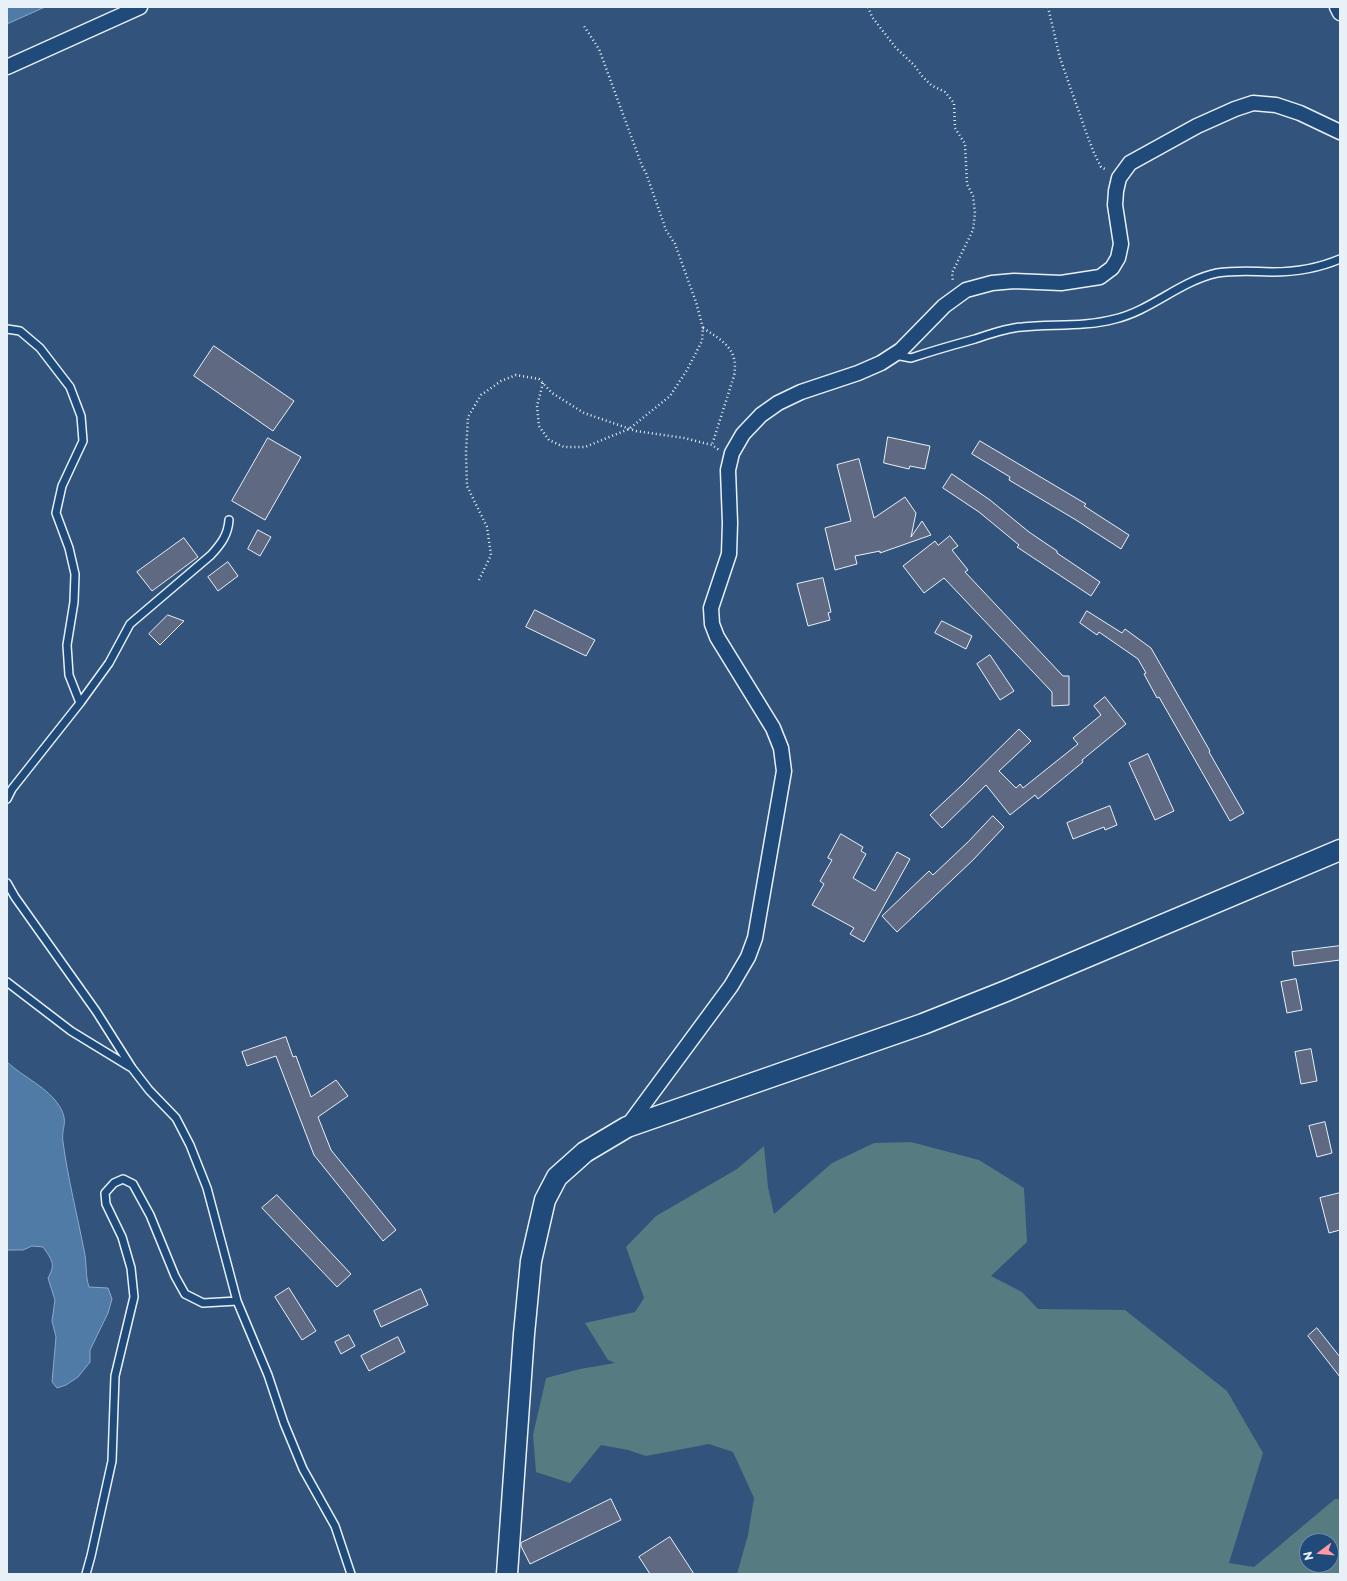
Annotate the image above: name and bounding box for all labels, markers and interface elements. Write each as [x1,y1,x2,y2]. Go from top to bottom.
north arrow [1299,1533,1339,1573]
text: N [1299,1550,1317,1563]

